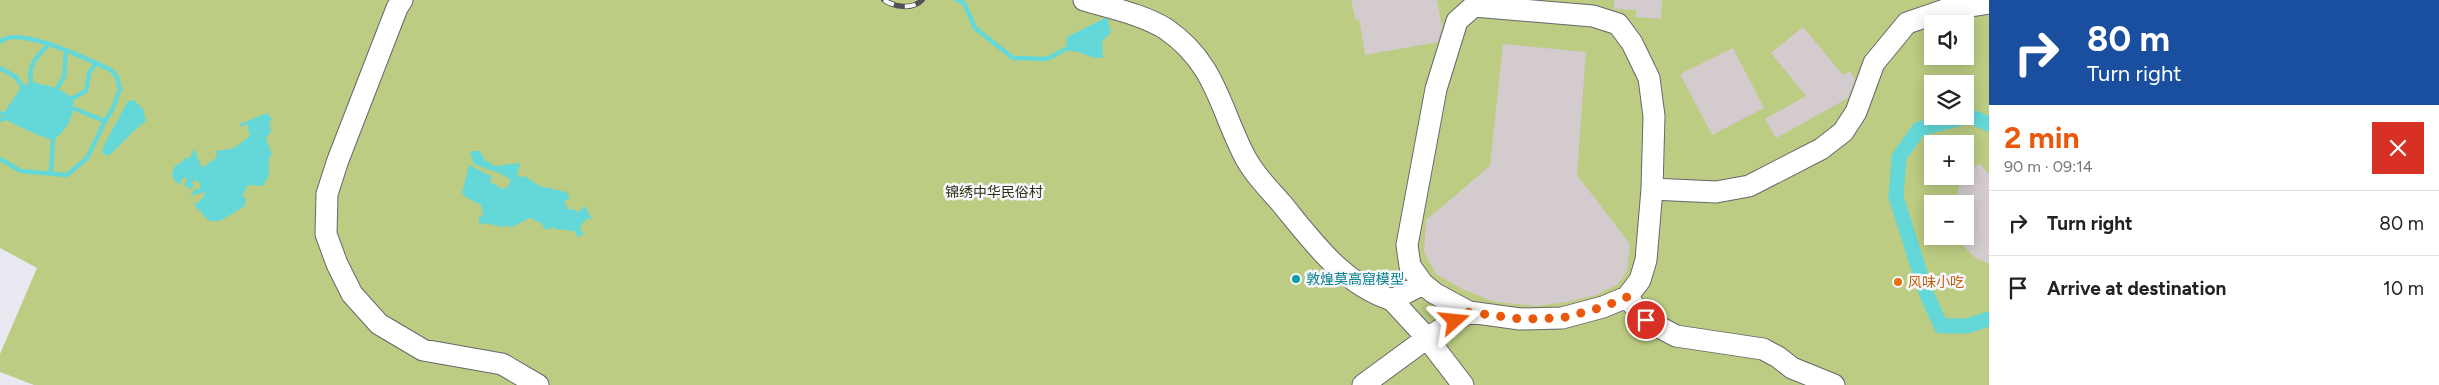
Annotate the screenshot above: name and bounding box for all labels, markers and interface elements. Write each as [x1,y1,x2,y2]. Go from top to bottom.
map controls [1924,15,1974,245]
button: sound [1924,15,1974,65]
text: 80 m [2087,18,2170,60]
icon: right [2004,20,2069,85]
text: Turn right [2087,60,2182,87]
button: layers [1924,75,1974,125]
text: 2 min [2004,119,2080,156]
button: close [2372,122,2424,174]
button: + [1924,135,1974,185]
text: 90 m · 09:14 [2004,157,2093,176]
park label: 锦绣中华民俗村 [945,184,1043,201]
button: − [1924,195,1974,245]
icon: right [2004,209,2032,237]
text: Turn right [2047,212,2133,235]
text: 80 m [2379,212,2424,235]
place label: 敦煌莫高窟模型 [1306,271,1404,288]
marker: 敦煌莫高窟模型 [1290,273,1302,285]
place label: 风味小吃 [1908,274,1964,291]
icon: arrive [2004,274,2032,302]
marker: 风味小吃 [1892,276,1904,288]
text: Arrive at destination [2047,277,2226,300]
text: 10 m [2383,277,2424,300]
position arrow [1428,294,1480,346]
pin [1625,299,1667,341]
icon: arrive [1632,306,1660,334]

